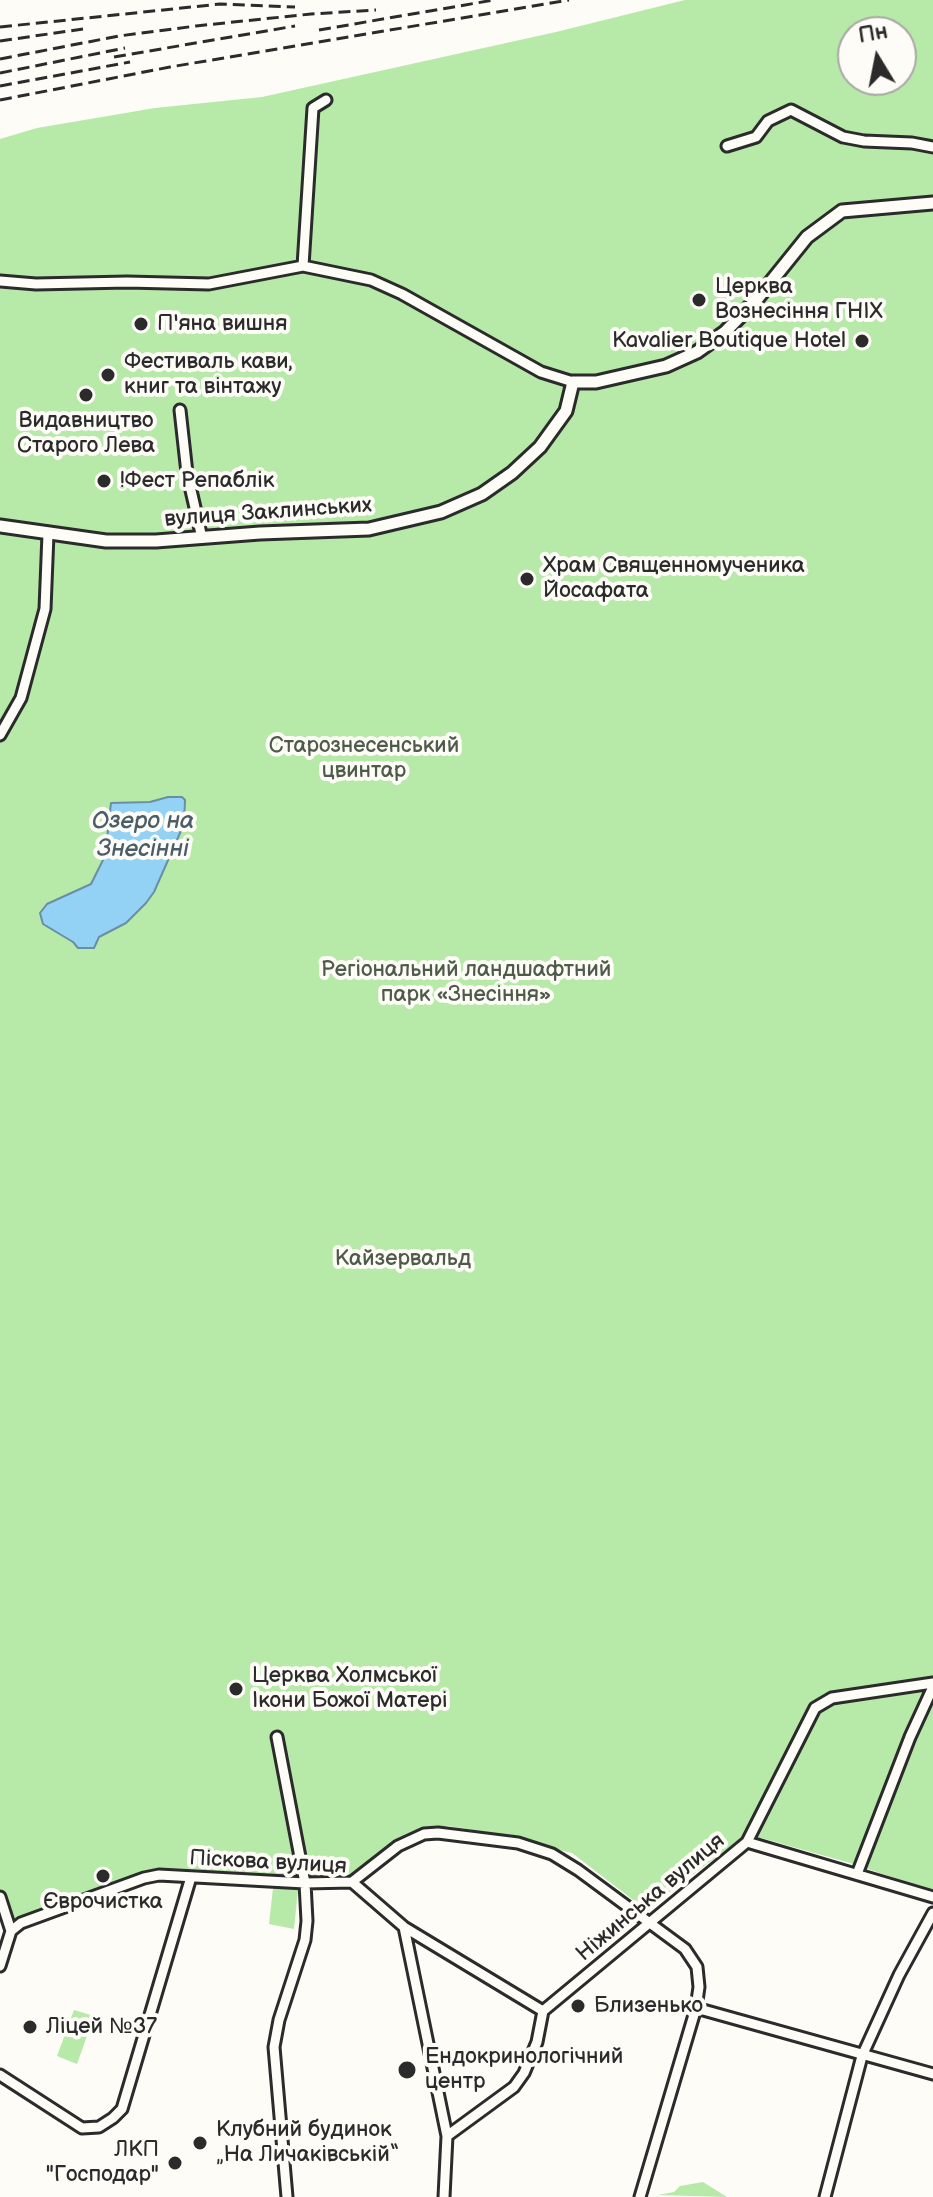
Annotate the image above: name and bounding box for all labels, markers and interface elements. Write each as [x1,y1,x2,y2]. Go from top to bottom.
north arrow [837,16,917,96]
text: Пн [856,18,890,50]
place label: Церква Вознесіння ГНІХ [715,274,883,326]
marker: Церква Вознесіння ГНІХ [690,291,708,309]
place label: П'яна вишня [157,311,287,337]
marker: П'яна вишня [132,315,150,333]
place label: Kavalier Boutique Hotel [612,328,846,354]
marker: Kavalier Boutique Hotel [853,332,871,350]
place label: Фестиваль кави, книг та вінтажу [124,349,293,400]
marker: Фестиваль кави, книг та вінтажу [99,366,117,384]
marker: Видавництво Старого Лева [77,386,95,404]
place label: Видавництво Старого Лева [17,408,155,460]
place label: !Фест Репаблік [120,468,274,494]
marker: !Фест Репаблік [95,472,113,490]
street label: вулиця Заклинських [163,493,373,533]
place label: Храм Священномученика Йосафата [543,553,805,604]
marker: Храм Священномученика Йосафата [518,570,536,588]
park label: Старознесенський цвинтар [269,733,459,784]
water label: Озеро на Знесінні [92,808,194,864]
park label: Регіональний ландшафтний парк «Знесіння» [321,957,611,1008]
park label: Кайзервальд [335,1246,471,1272]
place label: Церква Холмської Ікони Божої Матері [252,1663,447,1714]
marker: Церква Холмської Ікони Божої Матері [227,1680,245,1698]
street label: Ніжинська вулиця [572,1828,730,1968]
street label: Піскова вулиця [189,1846,347,1880]
marker: Єврочистка [94,1867,112,1885]
place label: Єврочистка [43,1889,163,1915]
place label: Близенько [594,1993,703,2019]
marker: Близенько [569,1997,587,2015]
place label: Ліцей №37 [46,2014,157,2040]
marker: Ліцей №37 [21,2018,39,2036]
place label: Ендокринологічний центр [425,2044,623,2096]
marker: Ендокринологічний центр [396,2059,418,2081]
place label: Клубний будинок „На Личаківській“ [216,2117,399,2168]
marker: Клубний будинок „На Личаківській“ [191,2134,209,2152]
place label: ЛКП "Господар" [46,2137,159,2188]
marker: ЛКП "Господар" [166,2154,184,2172]

